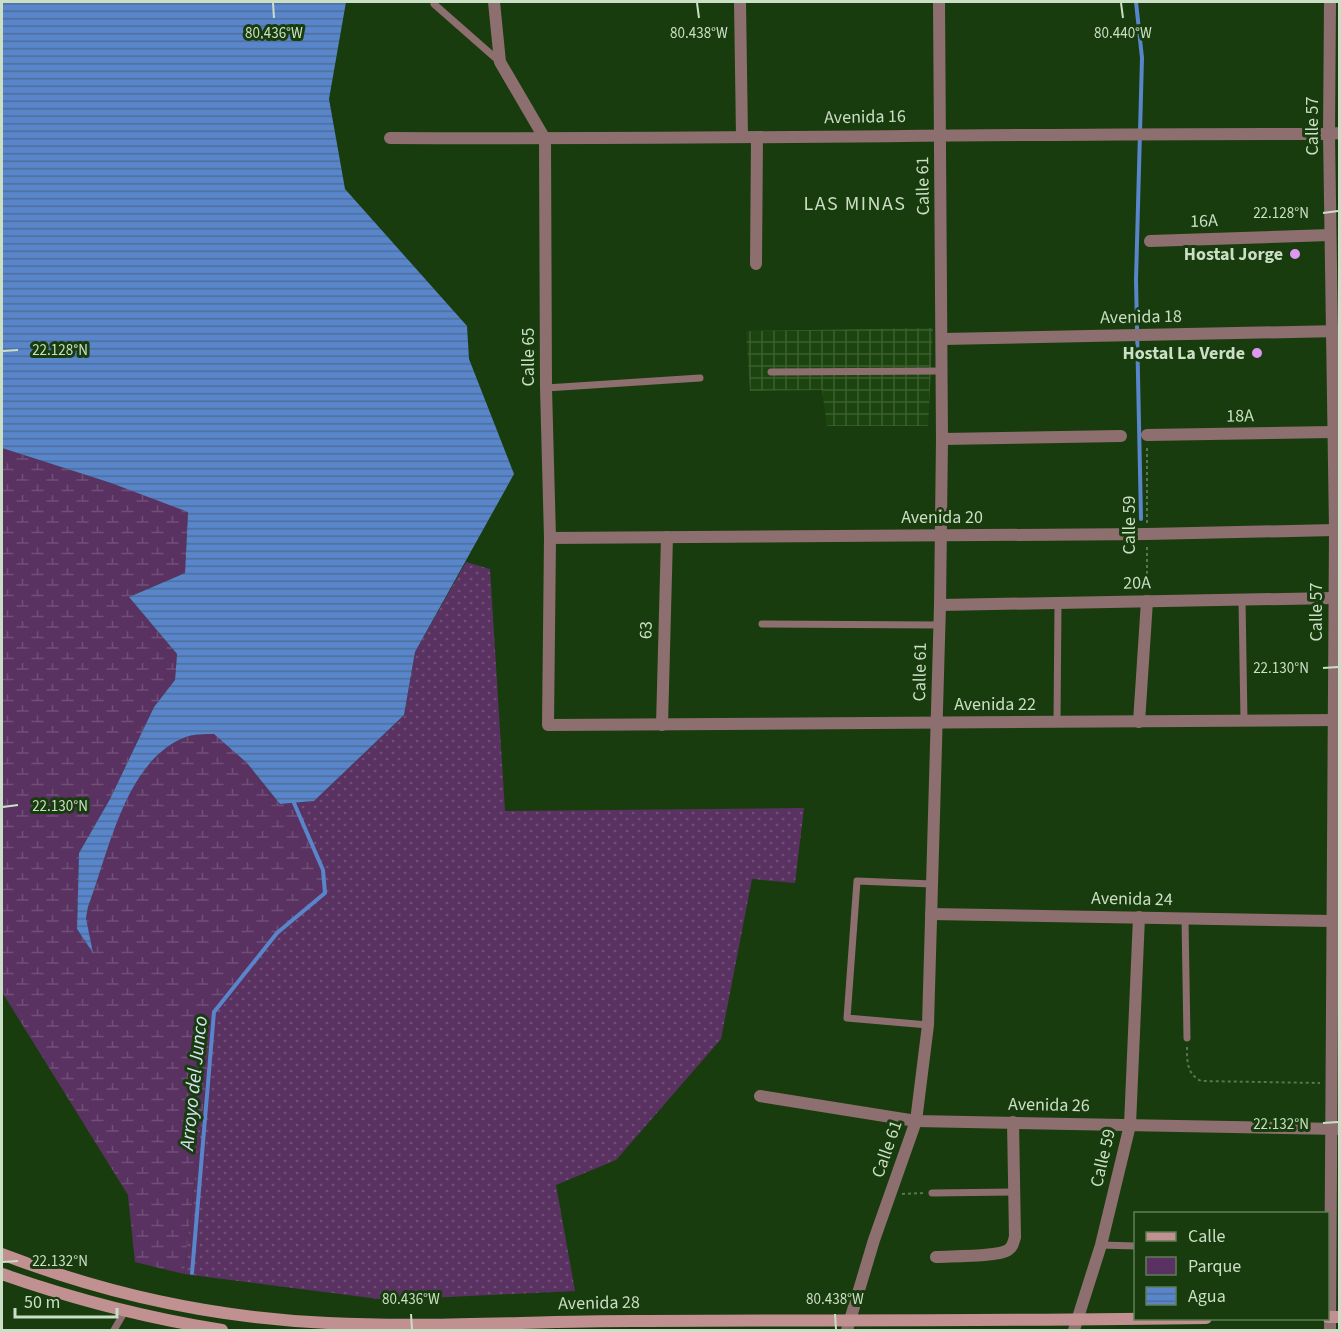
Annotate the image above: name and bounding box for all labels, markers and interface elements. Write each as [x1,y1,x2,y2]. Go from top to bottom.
text: 80.436°W [245,23,303,44]
text: 80.438°W [670,23,728,44]
text: 80.440°W [1094,23,1152,44]
street label: Calle 57 [1300,96,1325,155]
street label: Avenida 16 [824,104,906,130]
street label: Calle 61 [910,156,936,216]
district label: LAS MINAS [803,190,907,218]
text: 22.128°N [1253,203,1309,224]
street label: 16A [1190,208,1218,234]
place label: Hostal Jorge [1184,242,1283,267]
marker: Hostal Jorge [1288,247,1302,261]
street label: Avenida 18 [1100,304,1182,330]
street label: Calle 65 [516,327,541,386]
text: 22.128°N [32,340,88,361]
place label: Hostal La Verde [1123,341,1245,366]
marker: Hostal La Verde [1250,346,1264,360]
street label: 18A [1226,403,1254,429]
street label: Calle 59 [1117,495,1142,554]
street label: Avenida 20 [901,505,983,530]
street label: 20A [1123,570,1151,596]
street label: Calle 57 [1304,582,1329,641]
street label: 63 [633,621,659,639]
street label: Calle 61 [907,642,933,702]
text: 22.130°N [1253,658,1309,679]
street label: Avenida 22 [954,692,1036,717]
text: 22.130°N [32,796,88,817]
street label: Avenida 24 [1091,886,1173,912]
water label: Arroyo del Junco [173,1014,215,1154]
street label: Avenida 26 [1008,1092,1090,1118]
text: 22.132°N [1253,1114,1309,1135]
street label: Calle 61 [866,1117,908,1181]
street label: Calle 59 [1084,1126,1122,1190]
legend [1134,1212,1329,1320]
text: Calle [1188,1224,1226,1249]
text: 22.132°N [32,1251,88,1272]
text: Parque [1188,1254,1241,1279]
scale bar [15,1281,117,1319]
text: Agua [1188,1284,1226,1309]
text: 80.436°W [382,1289,440,1310]
text: 80.438°W [806,1289,864,1310]
text: 50 m [24,1290,60,1315]
street label: Avenida 28 [558,1290,640,1316]

